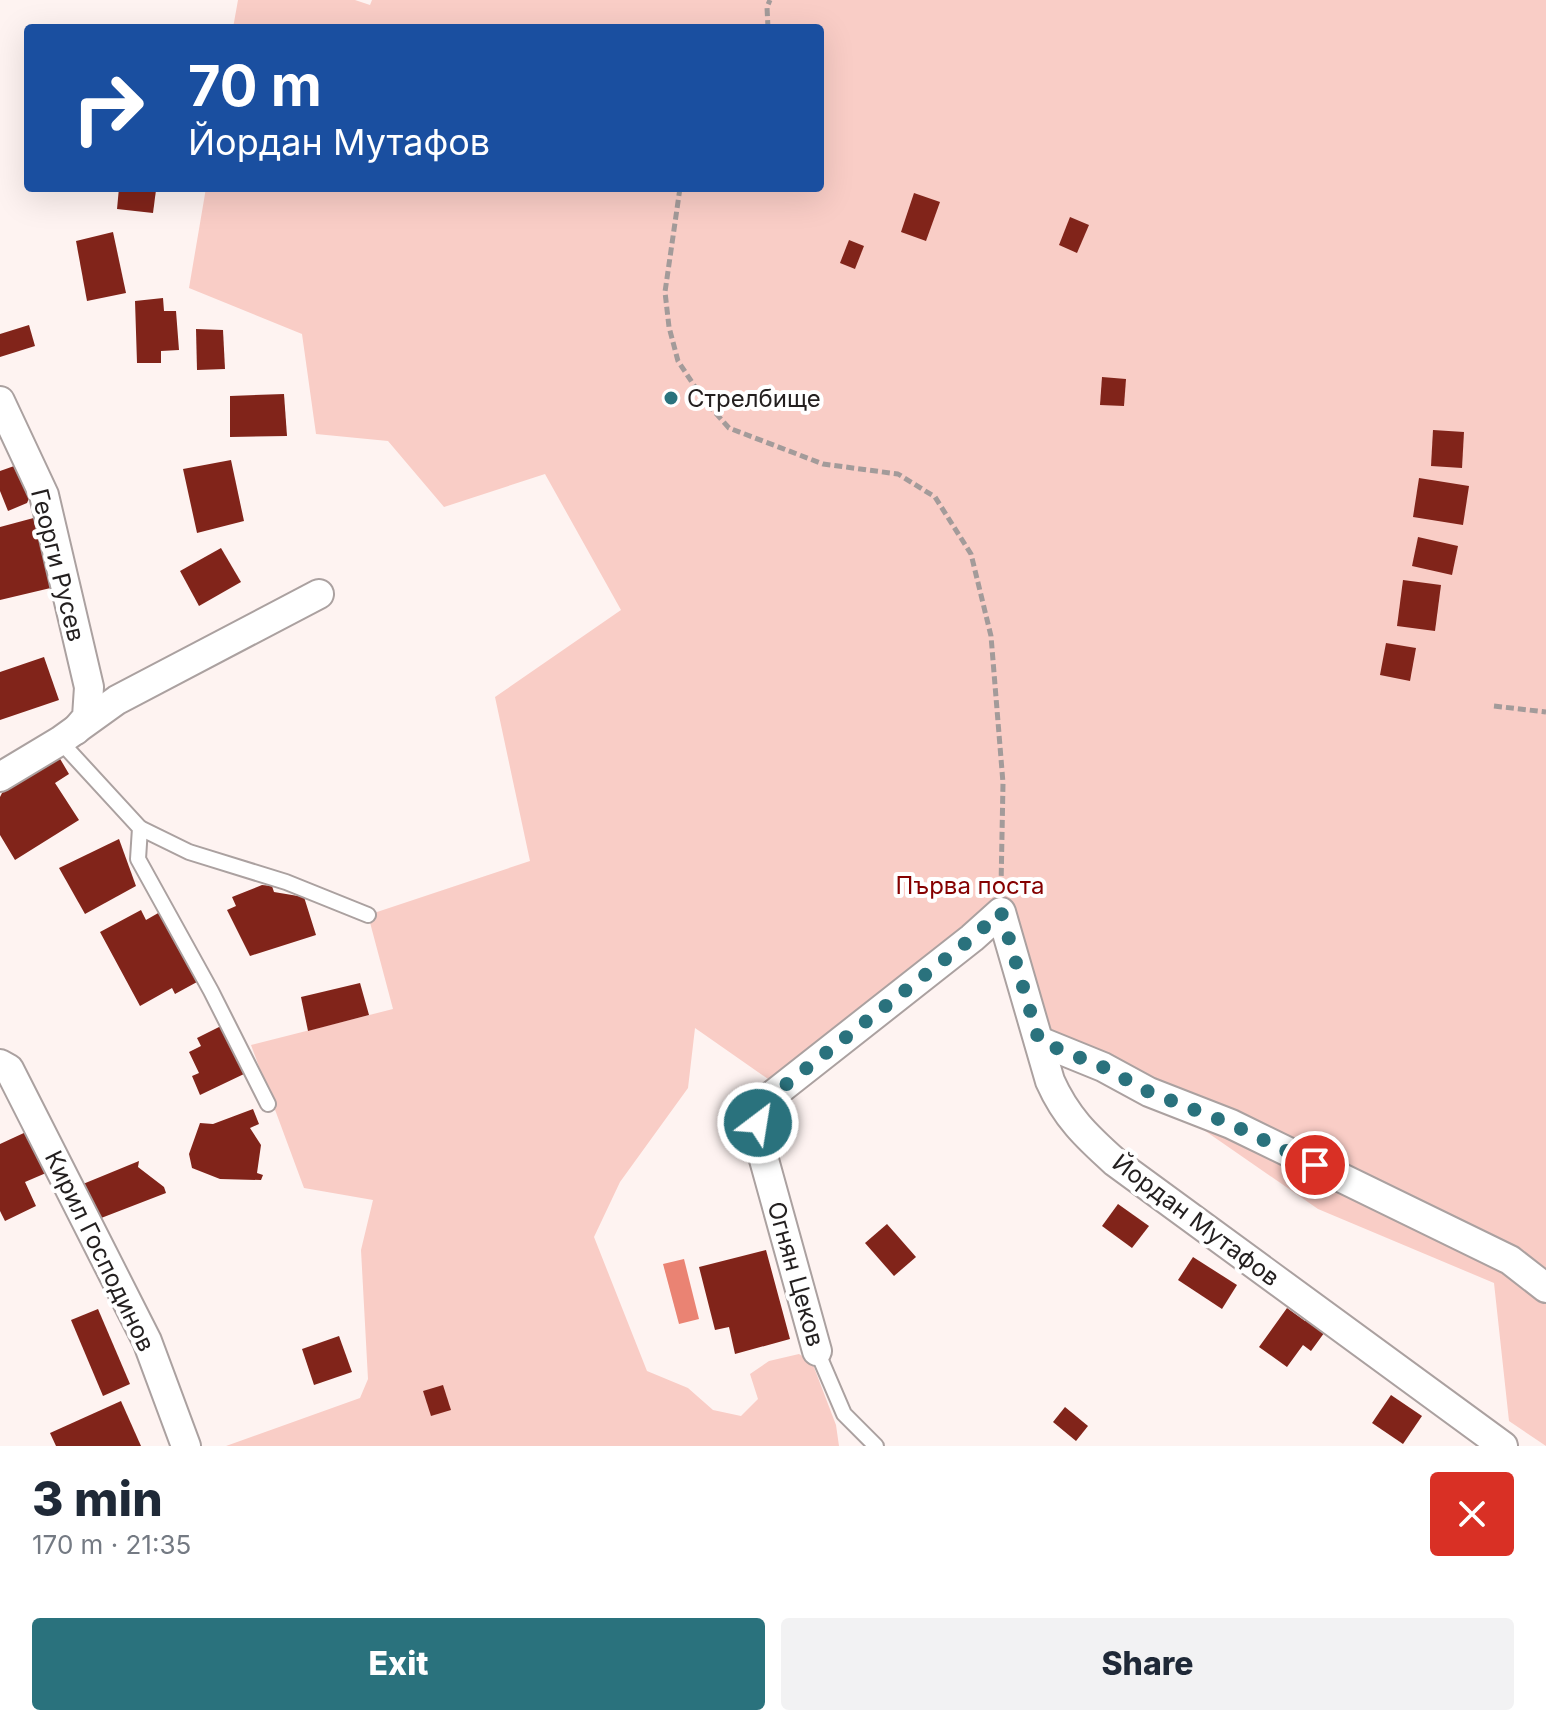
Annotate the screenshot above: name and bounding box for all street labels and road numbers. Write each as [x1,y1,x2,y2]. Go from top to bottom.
street label: Георги Русев [25,486,91,644]
street label: Кирил Господинов [39,1146,161,1356]
street label: Йордан Мутафов [1107,1147,1286,1292]
street label: Огнян Цеков [761,1198,831,1350]

